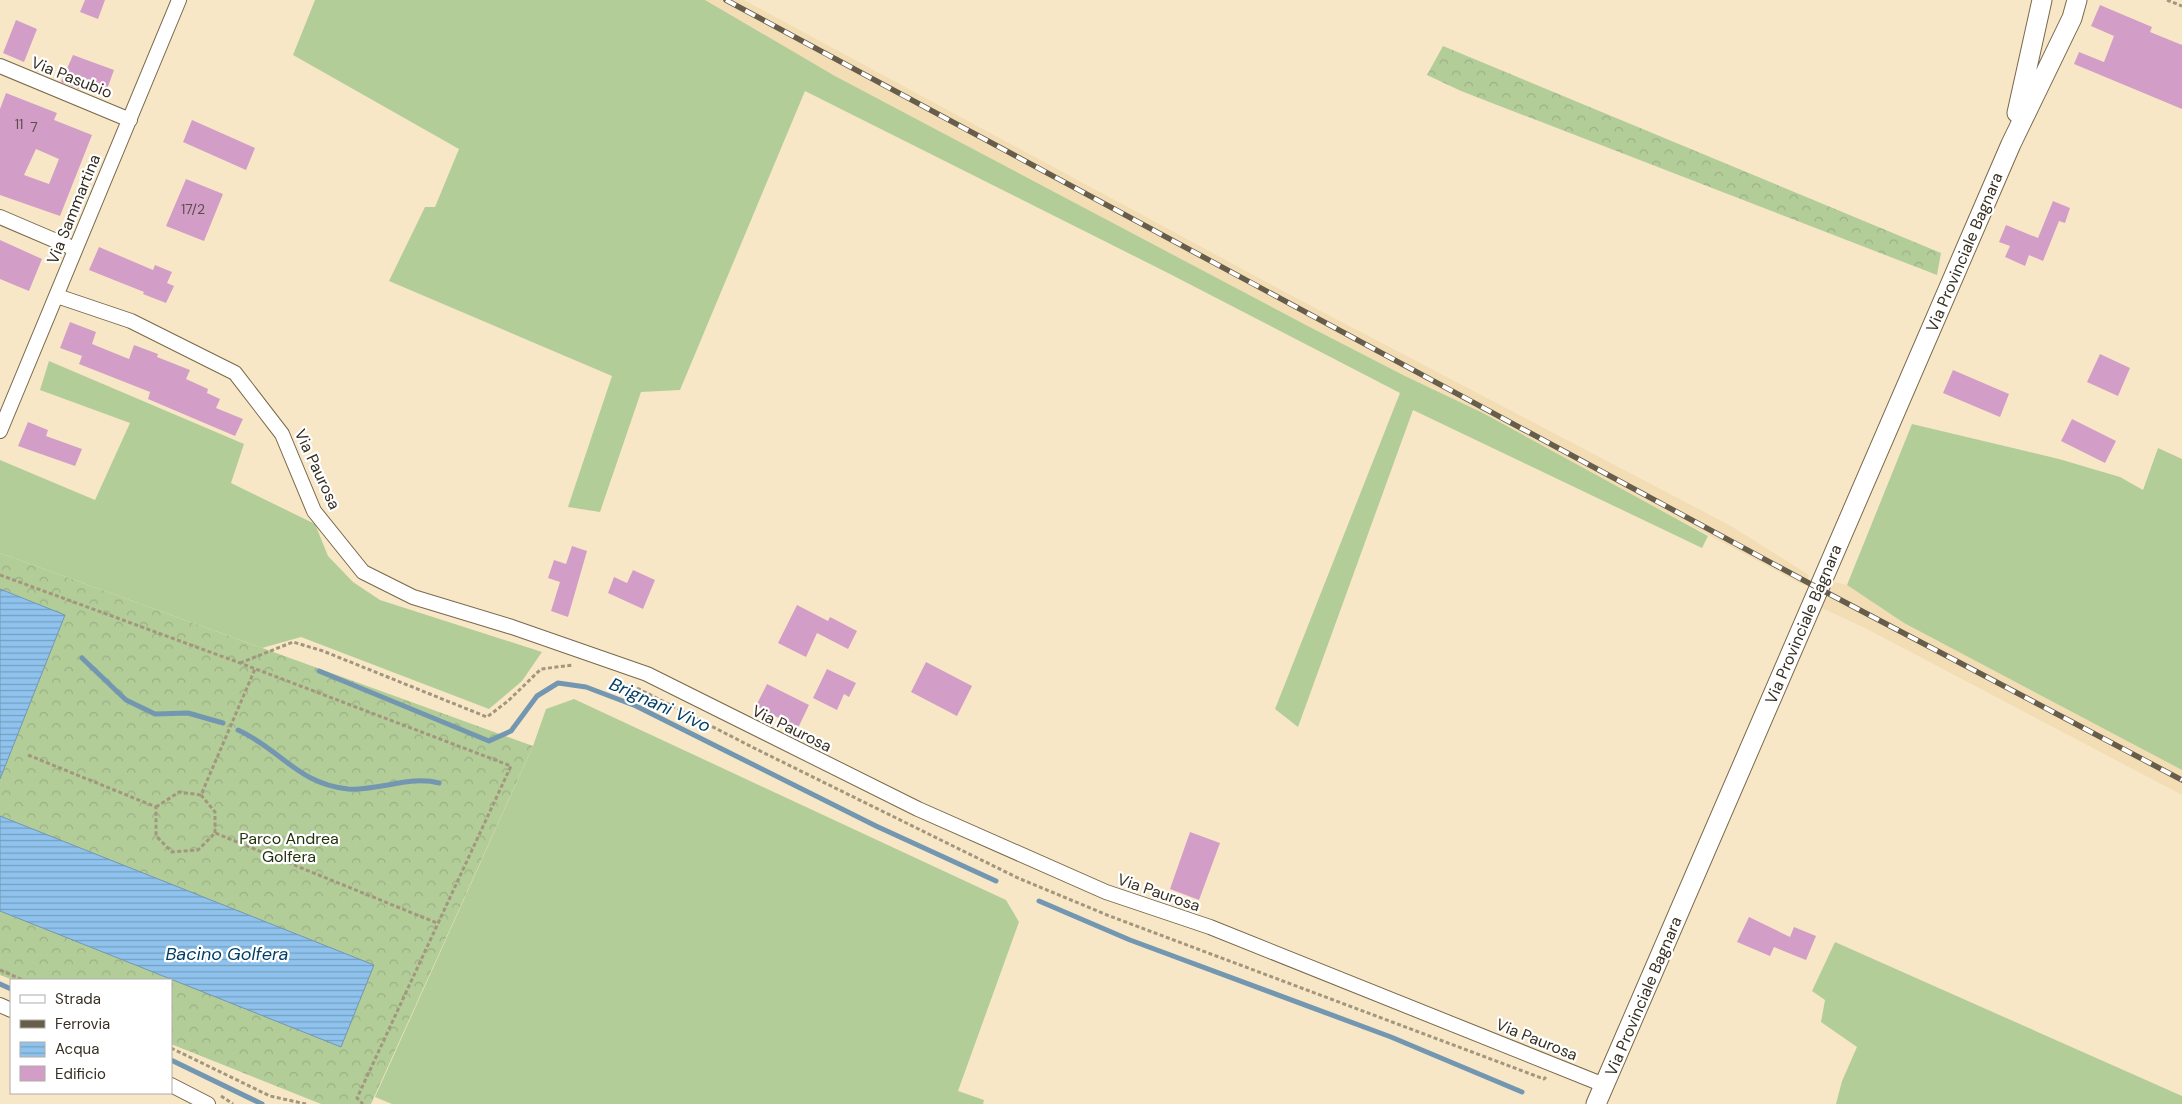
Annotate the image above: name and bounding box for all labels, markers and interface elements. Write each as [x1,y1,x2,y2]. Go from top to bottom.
street label: Via Pasubio [28,52,115,103]
house number: 11 [15,115,23,133]
house number: 7 [30,118,38,136]
street label: Via Sammartina [42,151,105,267]
street label: Via Provinciale Bagnara [1921,169,2008,335]
house number: 17/2 [181,200,205,218]
street label: Via Paurosa [290,426,345,513]
street label: Via Provinciale Bagnara [1760,541,1847,707]
water label: Brignani Vivo [606,672,714,738]
street label: Via Paurosa [748,700,835,757]
park label: Parco Andrea Golfera [239,828,339,867]
street label: Via Paurosa [1115,869,1203,916]
street label: Via Provinciale Bagnara [1600,913,1687,1079]
water label: Bacino Golfera [165,942,289,966]
legend [10,979,172,1094]
text: Strada [55,989,101,1009]
text: Ferrovia [55,1014,110,1034]
street label: Via Paurosa [1493,1014,1581,1065]
text: Acqua [55,1039,99,1059]
text: Edificio [55,1064,106,1084]

